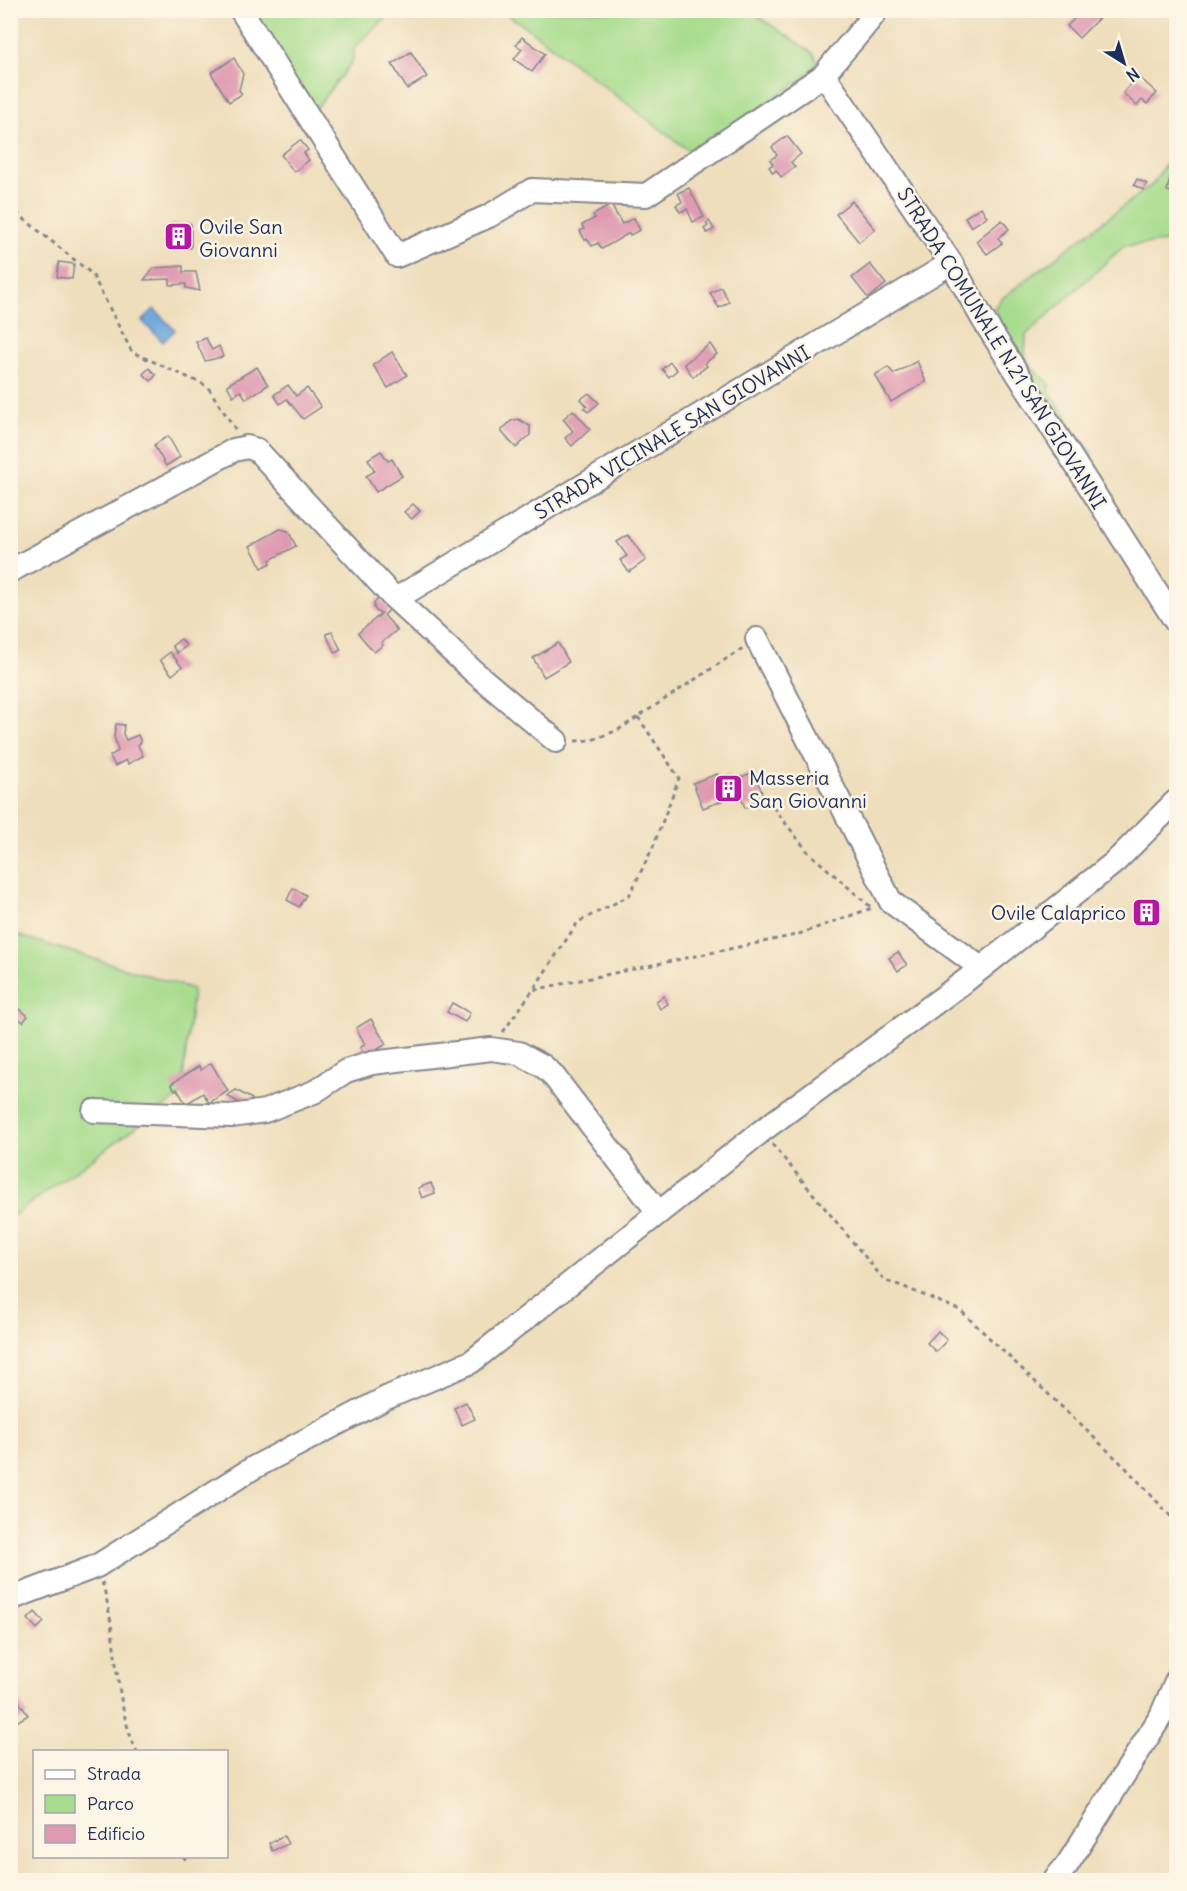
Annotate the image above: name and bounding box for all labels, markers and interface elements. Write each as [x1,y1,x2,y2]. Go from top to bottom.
north arrow [1094,33,1154,93]
text: N [1123,64,1143,86]
street label: STRADA COMUNALE N.21 SAN GIOVANNI [892,183,1112,513]
place label: Ovile San Giovanni [199,214,283,262]
building icon: Ovile San Giovanni [162,221,194,253]
street label: STRADA VICINALE SAN GIOVANNI [529,339,815,525]
place label: Masseria San Giovanni [749,765,867,813]
building icon: Masseria San Giovanni [712,772,744,804]
building icon: Ovile Calaprico [1131,896,1163,928]
place label: Ovile Calaprico [991,900,1126,925]
legend [33,1750,228,1858]
text: Strada [87,1762,141,1785]
text: Parco [87,1792,134,1815]
text: Edificio [87,1822,145,1845]

